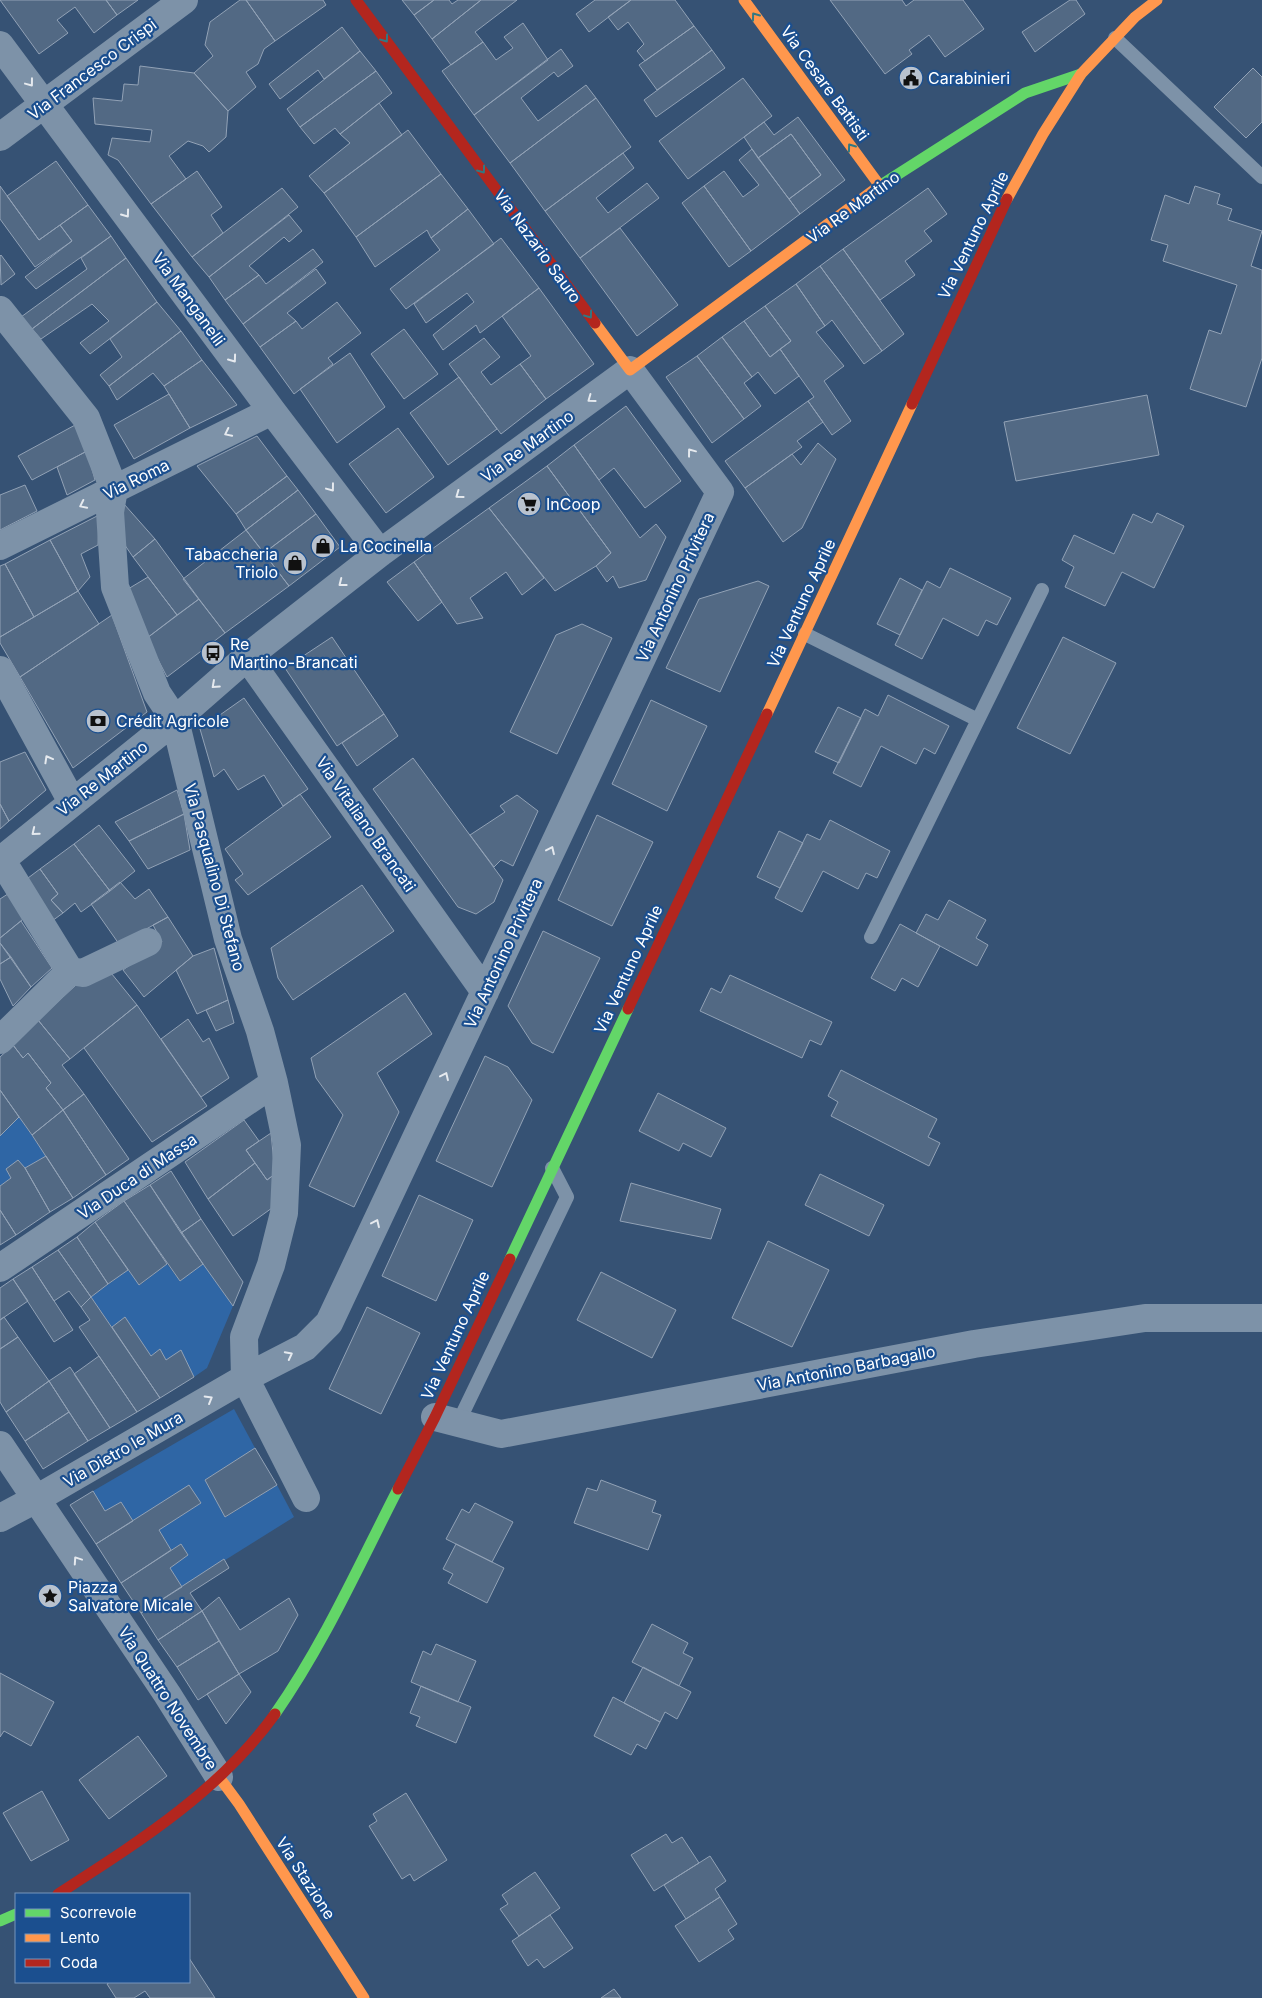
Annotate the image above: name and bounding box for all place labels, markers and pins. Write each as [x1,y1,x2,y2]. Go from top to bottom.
public building icon: Carabinieri [898,65,924,91]
place label: Carabinieri [928,68,1010,88]
supermarket icon: InCoop [516,491,542,517]
place label: InCoop [546,494,600,514]
shop icon: La Cocinella [310,533,336,559]
place label: La Cocinella [340,536,432,556]
place label: Tabaccheria Triolo [185,544,278,582]
shop icon: Tabaccheria Triolo [282,550,308,576]
place label: Re Martino-Brancati [230,634,358,672]
bus stop icon: Re Martino-Brancati [200,640,226,666]
bank icon: Crédit Agricole [85,708,111,734]
place label: Crédit Agricole [116,711,229,731]
place label: Piazza Salvatore Micale [68,1577,193,1615]
place icon: Piazza Salvatore Micale [37,1583,63,1609]

